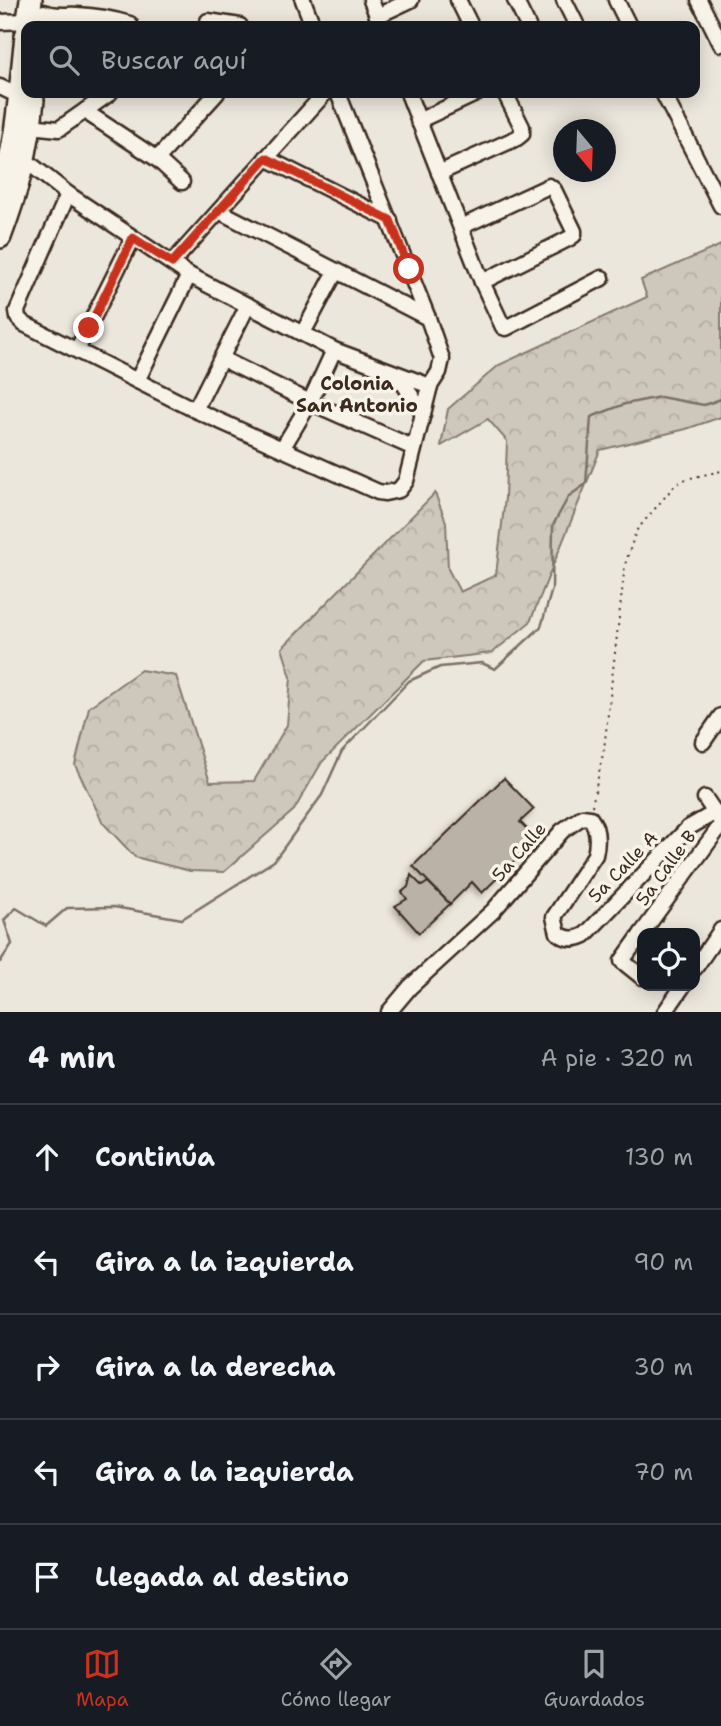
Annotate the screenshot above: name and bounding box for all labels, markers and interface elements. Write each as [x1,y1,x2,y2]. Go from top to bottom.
search box [21,21,700,98]
icon: search [45,41,83,79]
text: Buscar aquí [101,42,247,77]
north arrow [553,119,616,182]
route start [393,253,424,284]
route end [73,312,104,343]
district label: Colonia San Antonio [296,371,418,418]
street label: 5a Calle [487,817,551,887]
street label: 5a Calle B [630,825,702,911]
street label: 5a Calle A [583,826,663,908]
map controls [637,928,700,991]
button: locate [637,928,700,991]
text: 4 min [28,1037,115,1078]
text: A pie · 320 m [541,1043,693,1073]
icon: ahead [28,1138,66,1176]
text: Continúa [95,1139,215,1174]
text: 130 m [625,1142,693,1172]
icon: left [28,1243,66,1281]
text: Gira a la izquierda [95,1244,354,1279]
text: 90 m [633,1247,693,1277]
icon: right [28,1348,66,1386]
text: Gira a la derecha [95,1349,336,1384]
text: 30 m [634,1352,693,1382]
icon: left [28,1453,66,1491]
text: Gira a la izquierda [95,1454,354,1489]
text: 70 m [634,1457,693,1487]
icon: arrive [28,1558,66,1596]
text: Llegada al destino [95,1559,349,1594]
tab: Mapa [76,1645,129,1712]
tab: Cómo llegar [281,1645,392,1712]
tab: Guardados [544,1645,645,1712]

